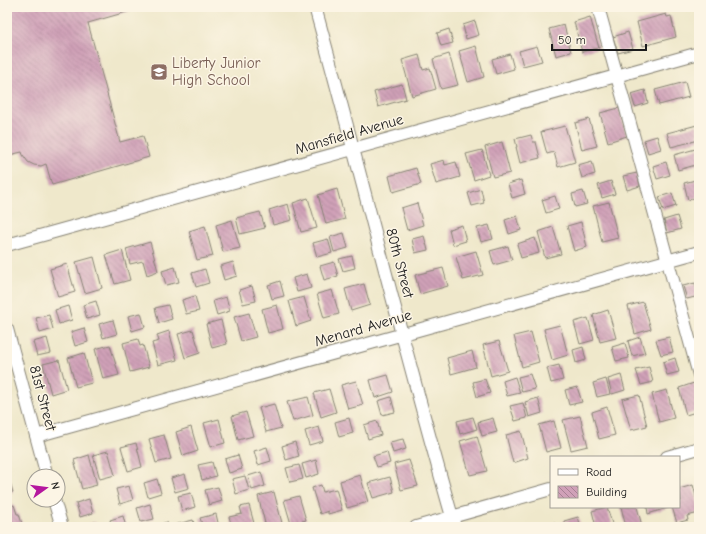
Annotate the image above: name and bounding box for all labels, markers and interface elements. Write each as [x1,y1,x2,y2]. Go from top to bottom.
scale bar [552,26,646,52]
text: 50 m [558,33,586,47]
place label: Liberty Junior High School [172,54,261,89]
school or university icon: Liberty Junior High School [149,62,169,82]
street label: Mansfield Avenue [293,110,406,158]
street label: 80th Street [382,226,418,301]
street label: Menard Avenue [312,305,414,350]
street label: 81st Street [26,363,61,433]
legend [550,456,680,508]
text: Road [586,465,612,479]
north arrow [26,468,66,508]
text: N [48,481,62,491]
text: Building [586,485,627,499]

